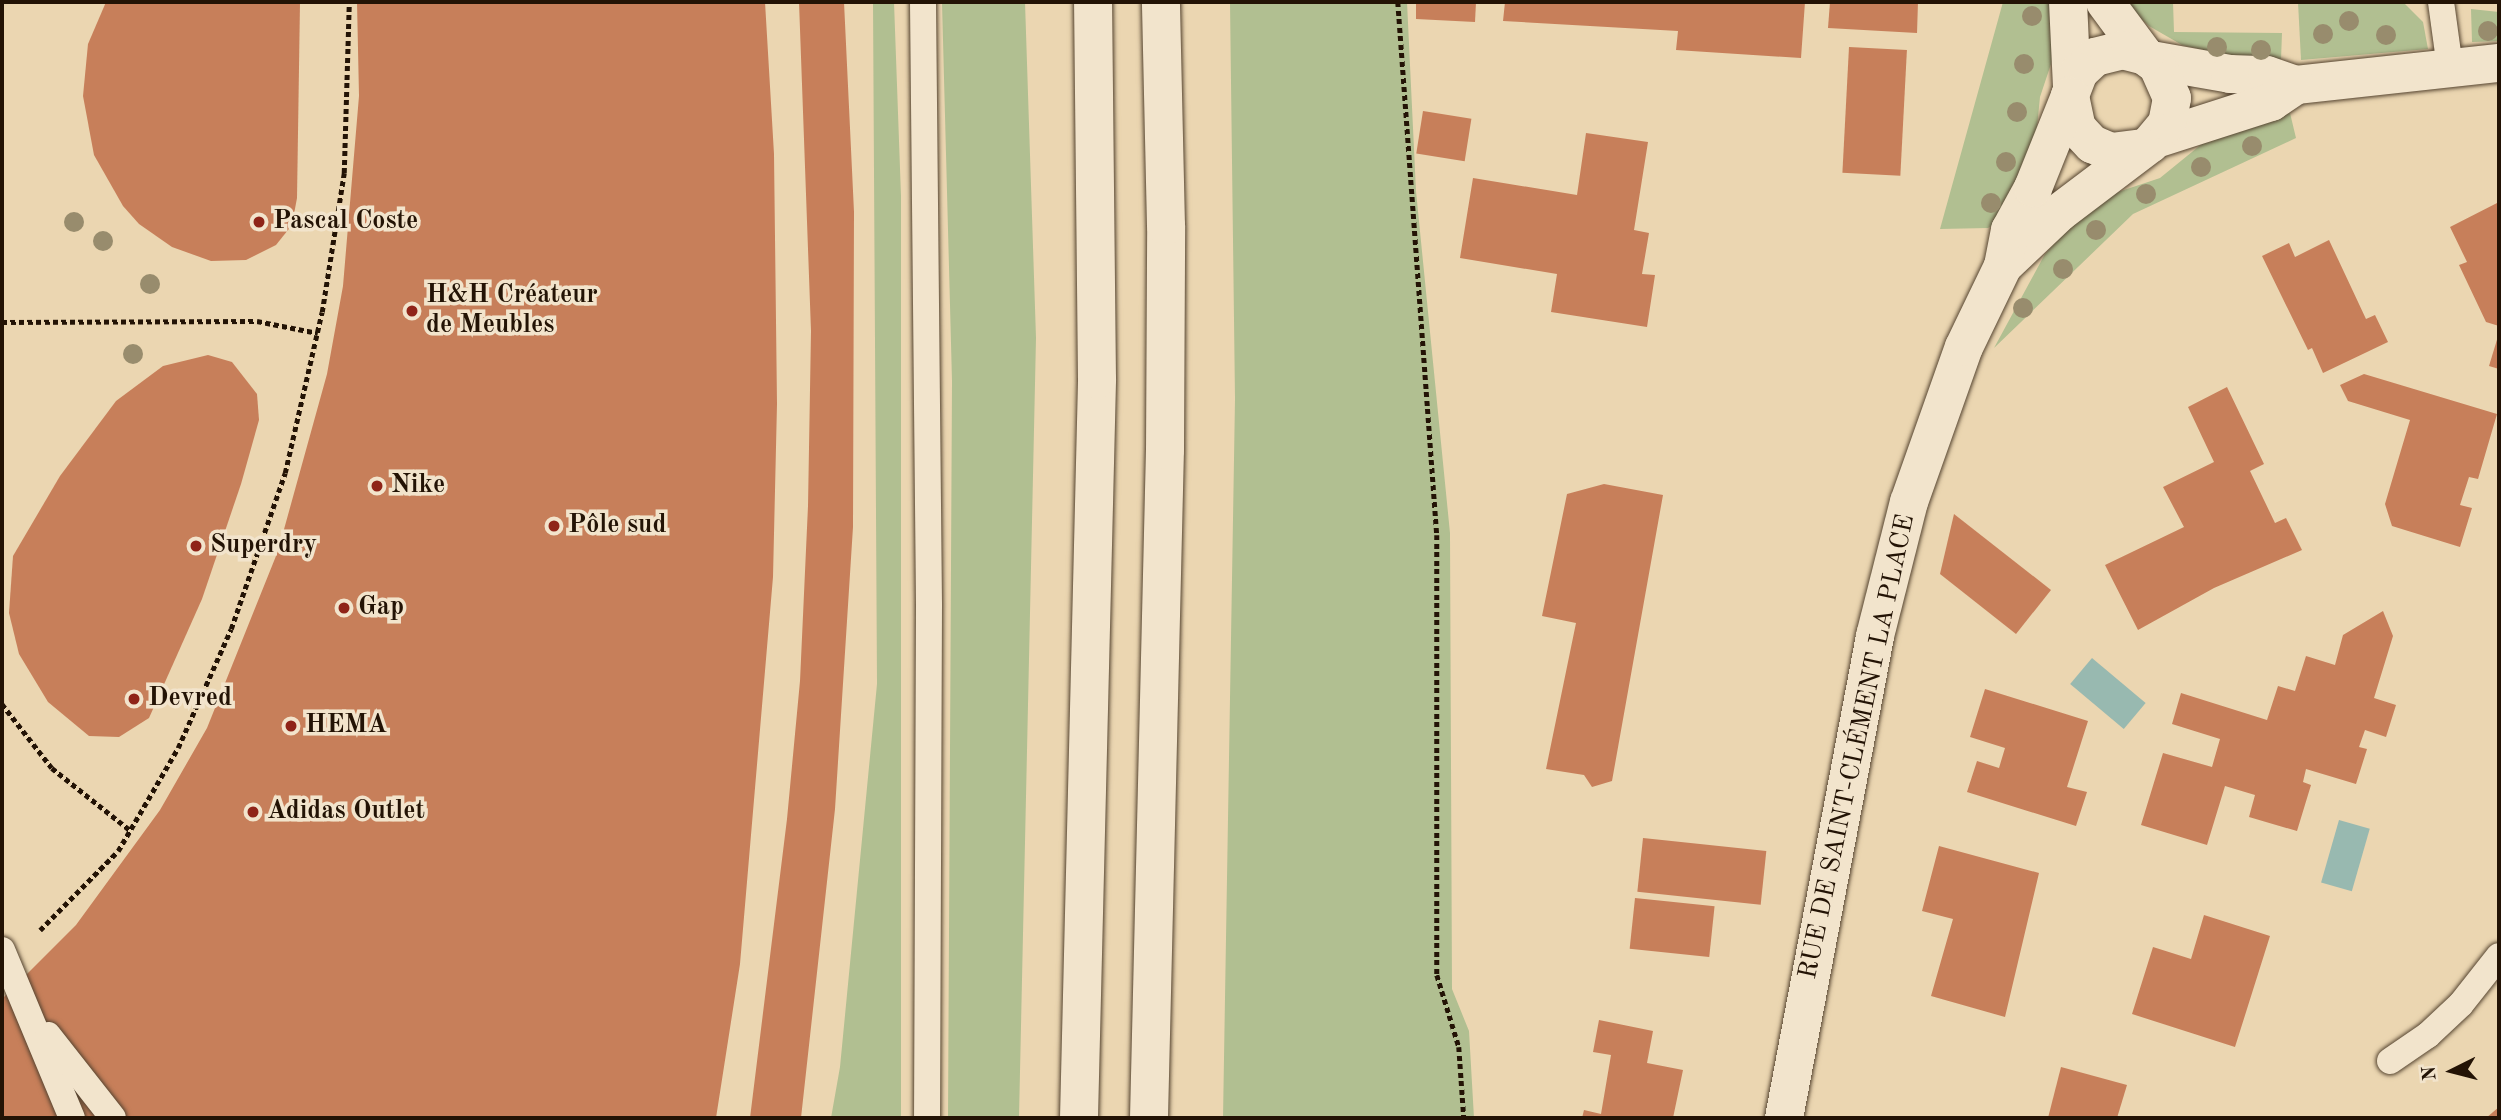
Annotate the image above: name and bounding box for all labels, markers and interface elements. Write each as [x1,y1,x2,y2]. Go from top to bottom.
place label: Pascal Coste [273,206,418,238]
marker: Pascal Coste [251,214,267,230]
place label: H&H Créateur de Meubles [426,280,598,342]
marker: H&H Créateur de Meubles [404,303,420,319]
place label: Nike [391,470,445,502]
marker: Nike [369,478,385,494]
place label: Pôle sud [568,510,666,542]
street label: RUE DE SAINT-CLÉMENT LA PLACE [1793,512,1923,982]
marker: Pôle sud [546,518,562,534]
place label: Superdry [210,530,317,562]
marker: Superdry [188,538,204,554]
place label: Gap [358,592,404,624]
marker: Gap [336,600,352,616]
place label: Devred [148,683,232,715]
marker: Devred [126,691,142,707]
place label: HEMA [305,710,387,742]
marker: HEMA [283,718,299,734]
place label: Adidas Outlet [267,796,425,828]
marker: Adidas Outlet [245,804,261,820]
north arrow [2417,1036,2487,1106]
text: N [2420,1065,2441,1081]

